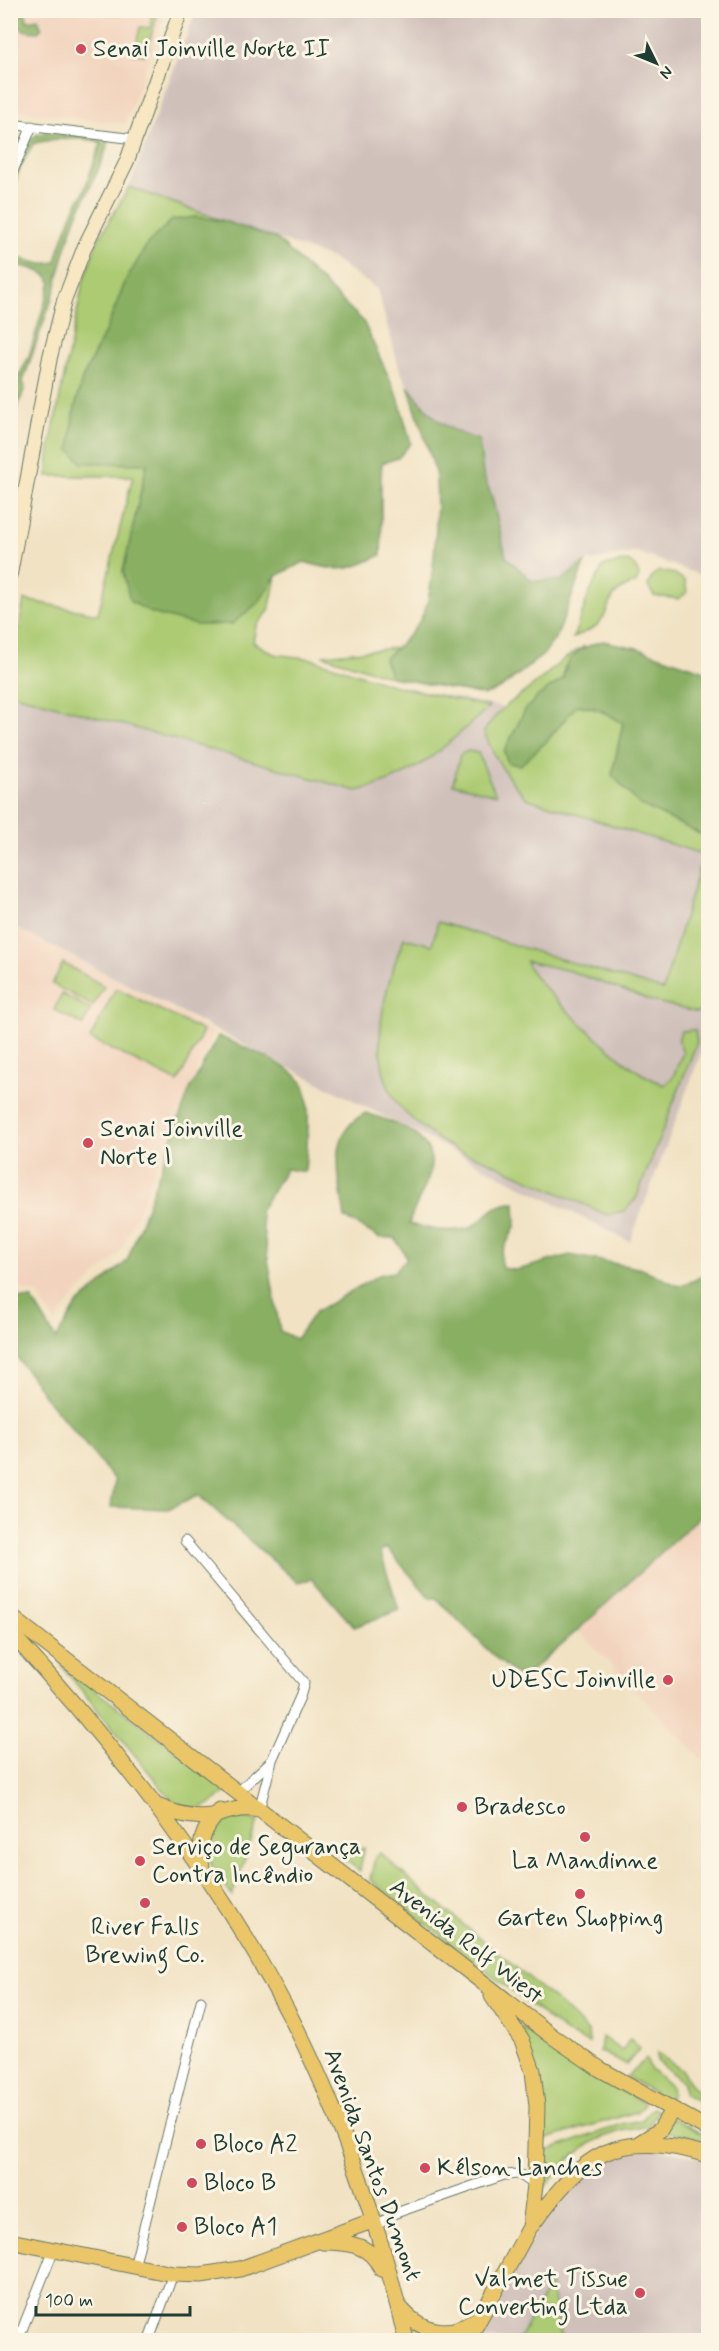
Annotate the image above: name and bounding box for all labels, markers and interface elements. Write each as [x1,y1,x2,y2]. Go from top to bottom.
north arrow [626,33,686,93]
place label: Senai Joinville Norte II [93,34,330,65]
marker: Senai Joinville Norte II [74,42,88,56]
text: N [655,61,677,83]
place label: Senai Joinville Norte I [100,1114,243,1173]
marker: Senai Joinville Norte I [81,1136,95,1150]
place label: UDESC Joinville [491,1665,656,1696]
marker: UDESC Joinville [661,1673,675,1687]
place label: Bradesco [474,1792,566,1823]
marker: Bradesco [455,1800,469,1814]
marker: La Mandinne [578,1830,592,1844]
place label: Serviço de Segurança Contra Incêndio [152,1832,361,1891]
place label: La Mandinne [512,1846,658,1877]
marker: Serviço de Segurança Contra Incêndio [133,1854,147,1868]
street label: Avenida Rolf Wiest [383,1872,550,2012]
marker: Garten Shopping [573,1887,587,1901]
marker: River Falls Brewing Co. [138,1896,152,1910]
place label: Garten Shopping [497,1903,663,1934]
place label: River Falls Brewing Co. [85,1912,205,1974]
street label: Avenida Santos Dumont [316,2045,428,2285]
place label: Bloco A2 [213,2129,298,2160]
marker: Bloco A2 [194,2137,208,2151]
place label: Kélson Lanches [437,2153,603,2184]
marker: Kélson Lanches [418,2161,432,2175]
place label: Bloco B [204,2168,276,2199]
marker: Bloco B [185,2176,199,2190]
place label: Bloco A1 [194,2212,277,2243]
marker: Bloco A1 [175,2220,189,2234]
place label: Valmet Tissue Converting Ltda [458,2264,628,2326]
scale bar [36,2279,190,2317]
marker: Valmet Tissue Converting Ltda [633,2286,647,2300]
text: 100 m [45,2289,93,2313]

